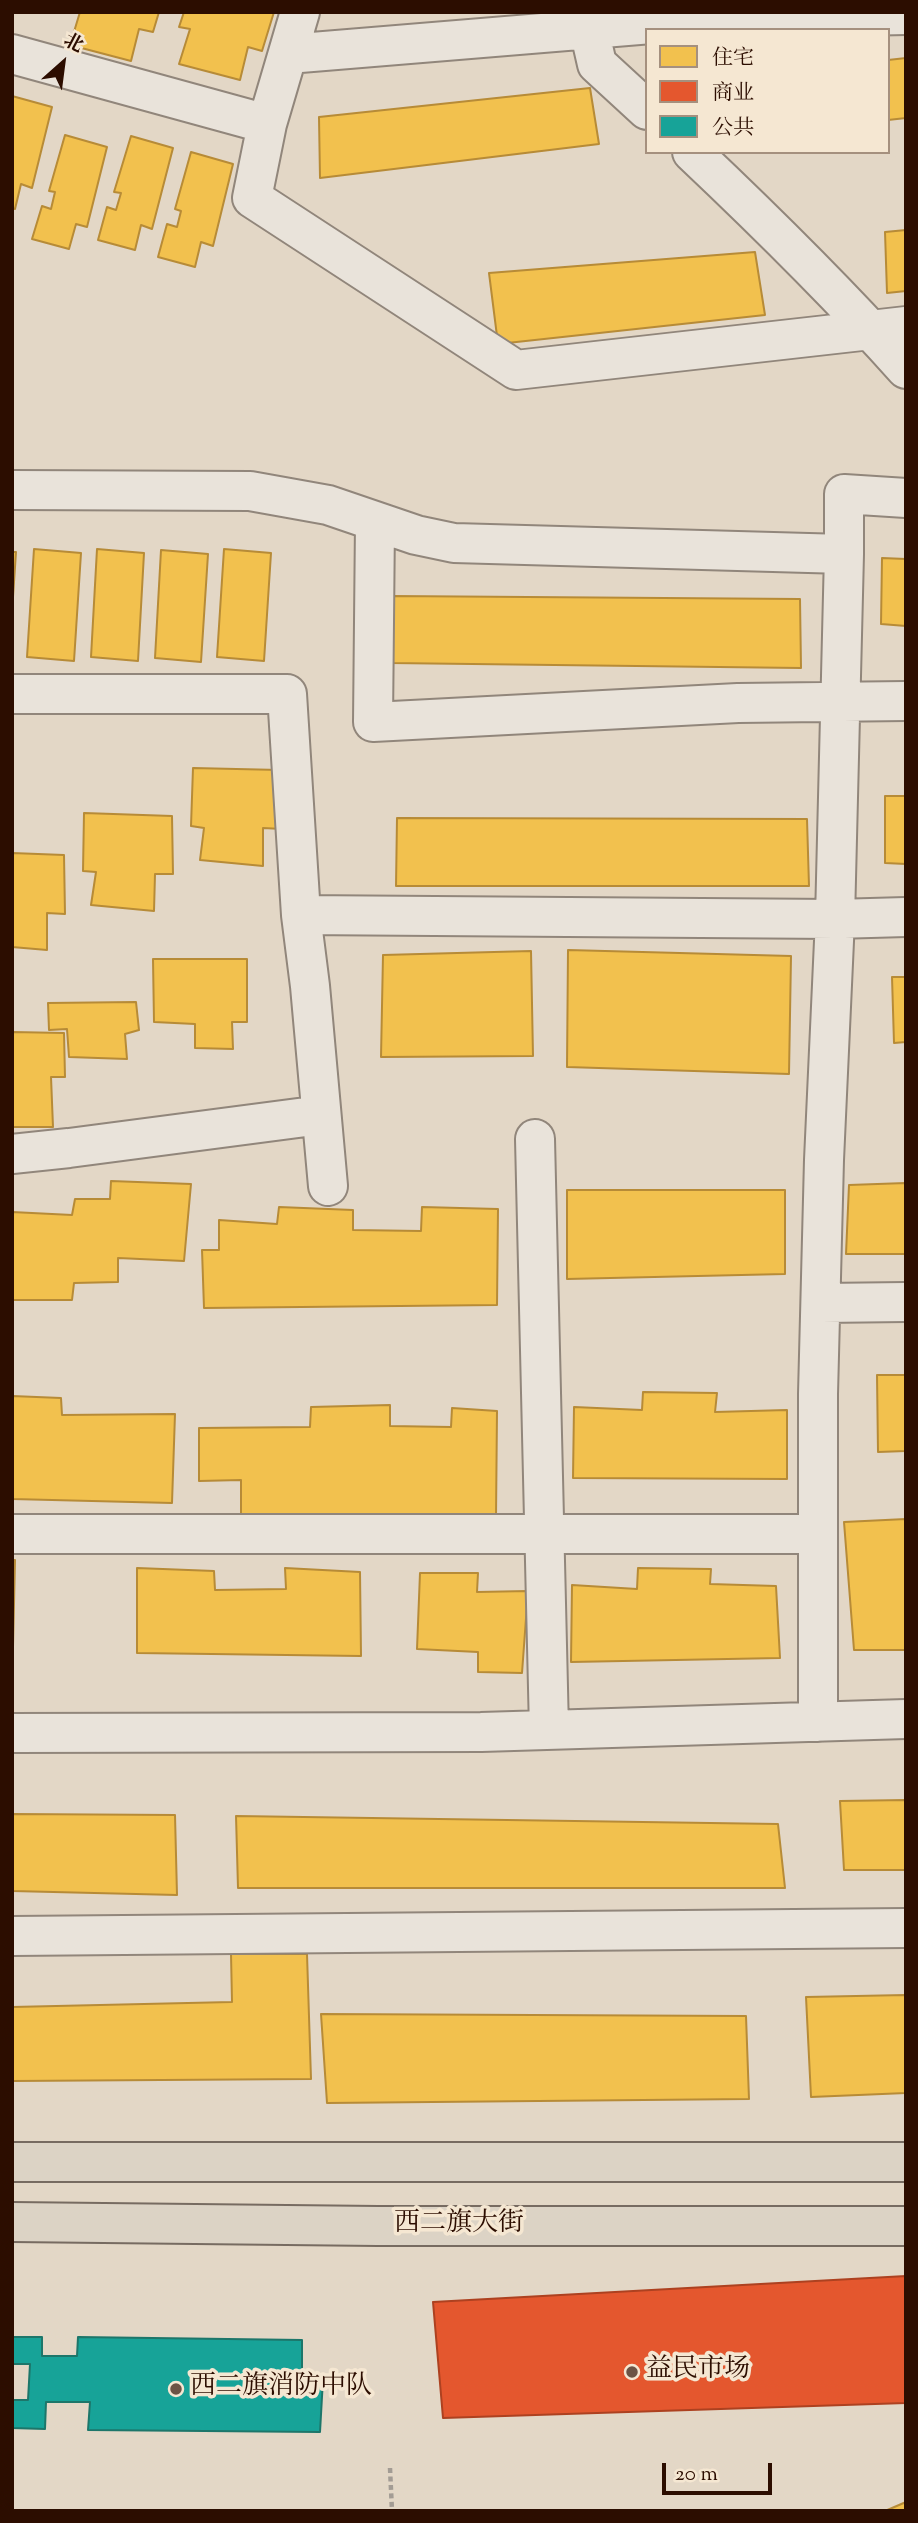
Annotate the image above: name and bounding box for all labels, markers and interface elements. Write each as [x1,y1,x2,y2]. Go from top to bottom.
north arrow [28,28,98,98]
text: 北 [58,28,88,60]
legend [645,28,890,154]
text: 住宅 [712,44,754,74]
text: 商业 [712,79,754,109]
text: 公共 [712,114,754,144]
street label: 西二旗大街 [394,2210,524,2242]
place label: 益民市场 [646,2356,750,2388]
marker: 益民市场 [624,2364,640,2380]
place label: 西二旗消防中队 [190,2373,372,2405]
marker: 西二旗消防中队 [168,2381,184,2397]
scale bar [666,2450,776,2494]
text: 20 m [675,2460,718,2490]

